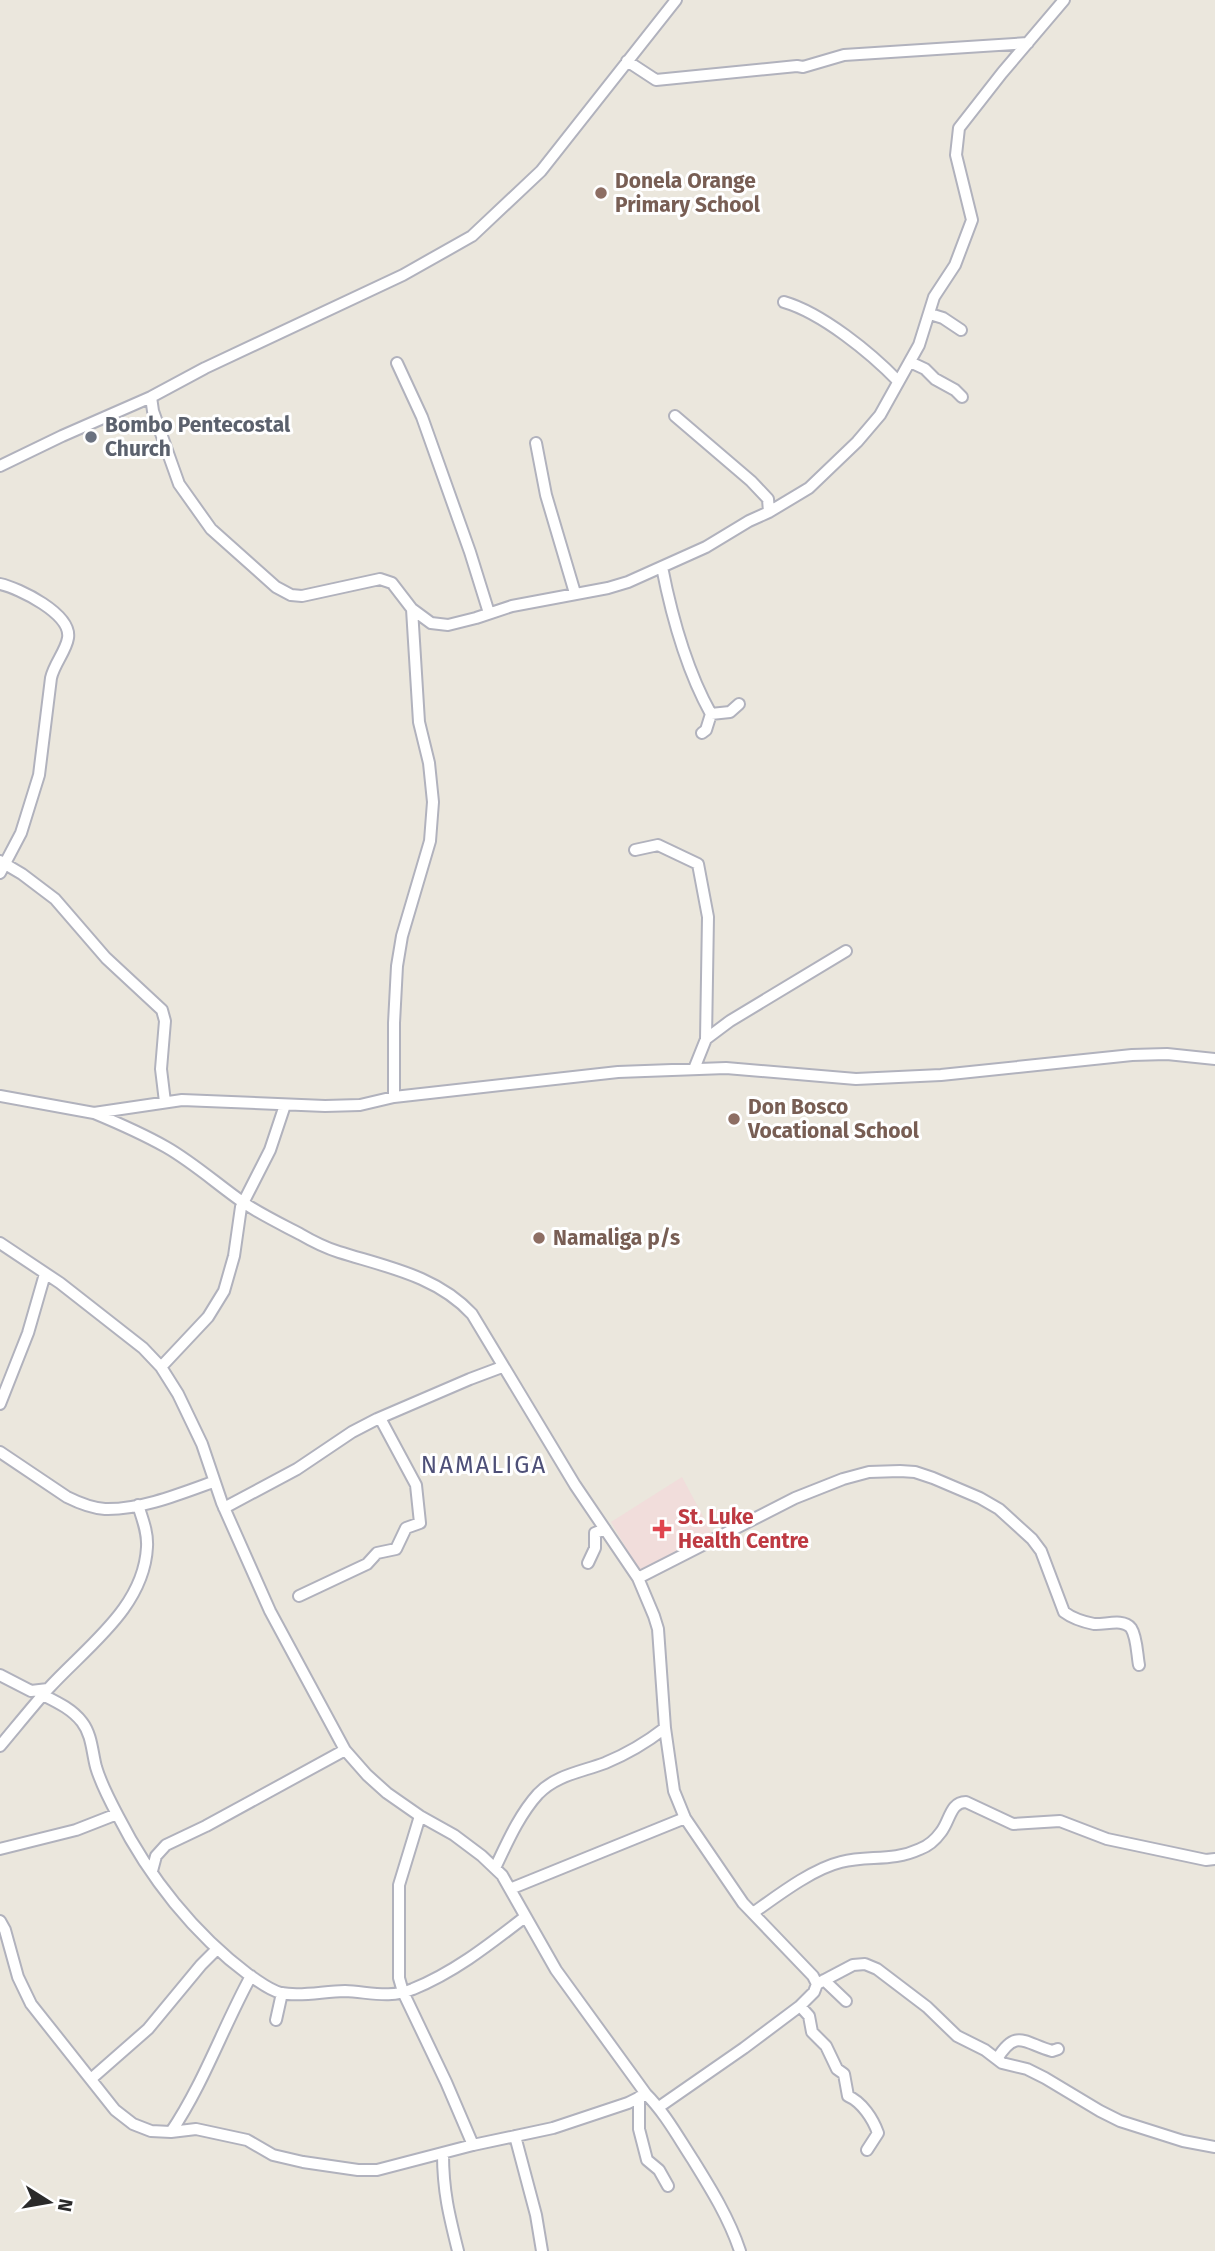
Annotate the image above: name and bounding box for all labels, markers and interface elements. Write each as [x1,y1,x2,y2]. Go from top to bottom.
place label: Donela Orange Primary School [615,168,761,218]
marker: Donela Orange Primary School [593,185,609,201]
place label: Bombo Pentecostal Church [105,412,291,462]
marker: Bombo Pentecostal Church [83,429,99,445]
place label: Don Bosco Vocational School [747,1094,920,1144]
marker: Don Bosco Vocational School [726,1111,742,1127]
place label: Namaliga p/s [553,1225,680,1251]
marker: Namaliga p/s [531,1230,547,1246]
district label: NAMALIGA [421,1451,547,1479]
place label: St. Luke Health Centre [678,1504,809,1554]
marker: St. Luke Health Centre [652,1519,672,1539]
north arrow [14,2167,84,2237]
text: N [53,2197,78,2214]

